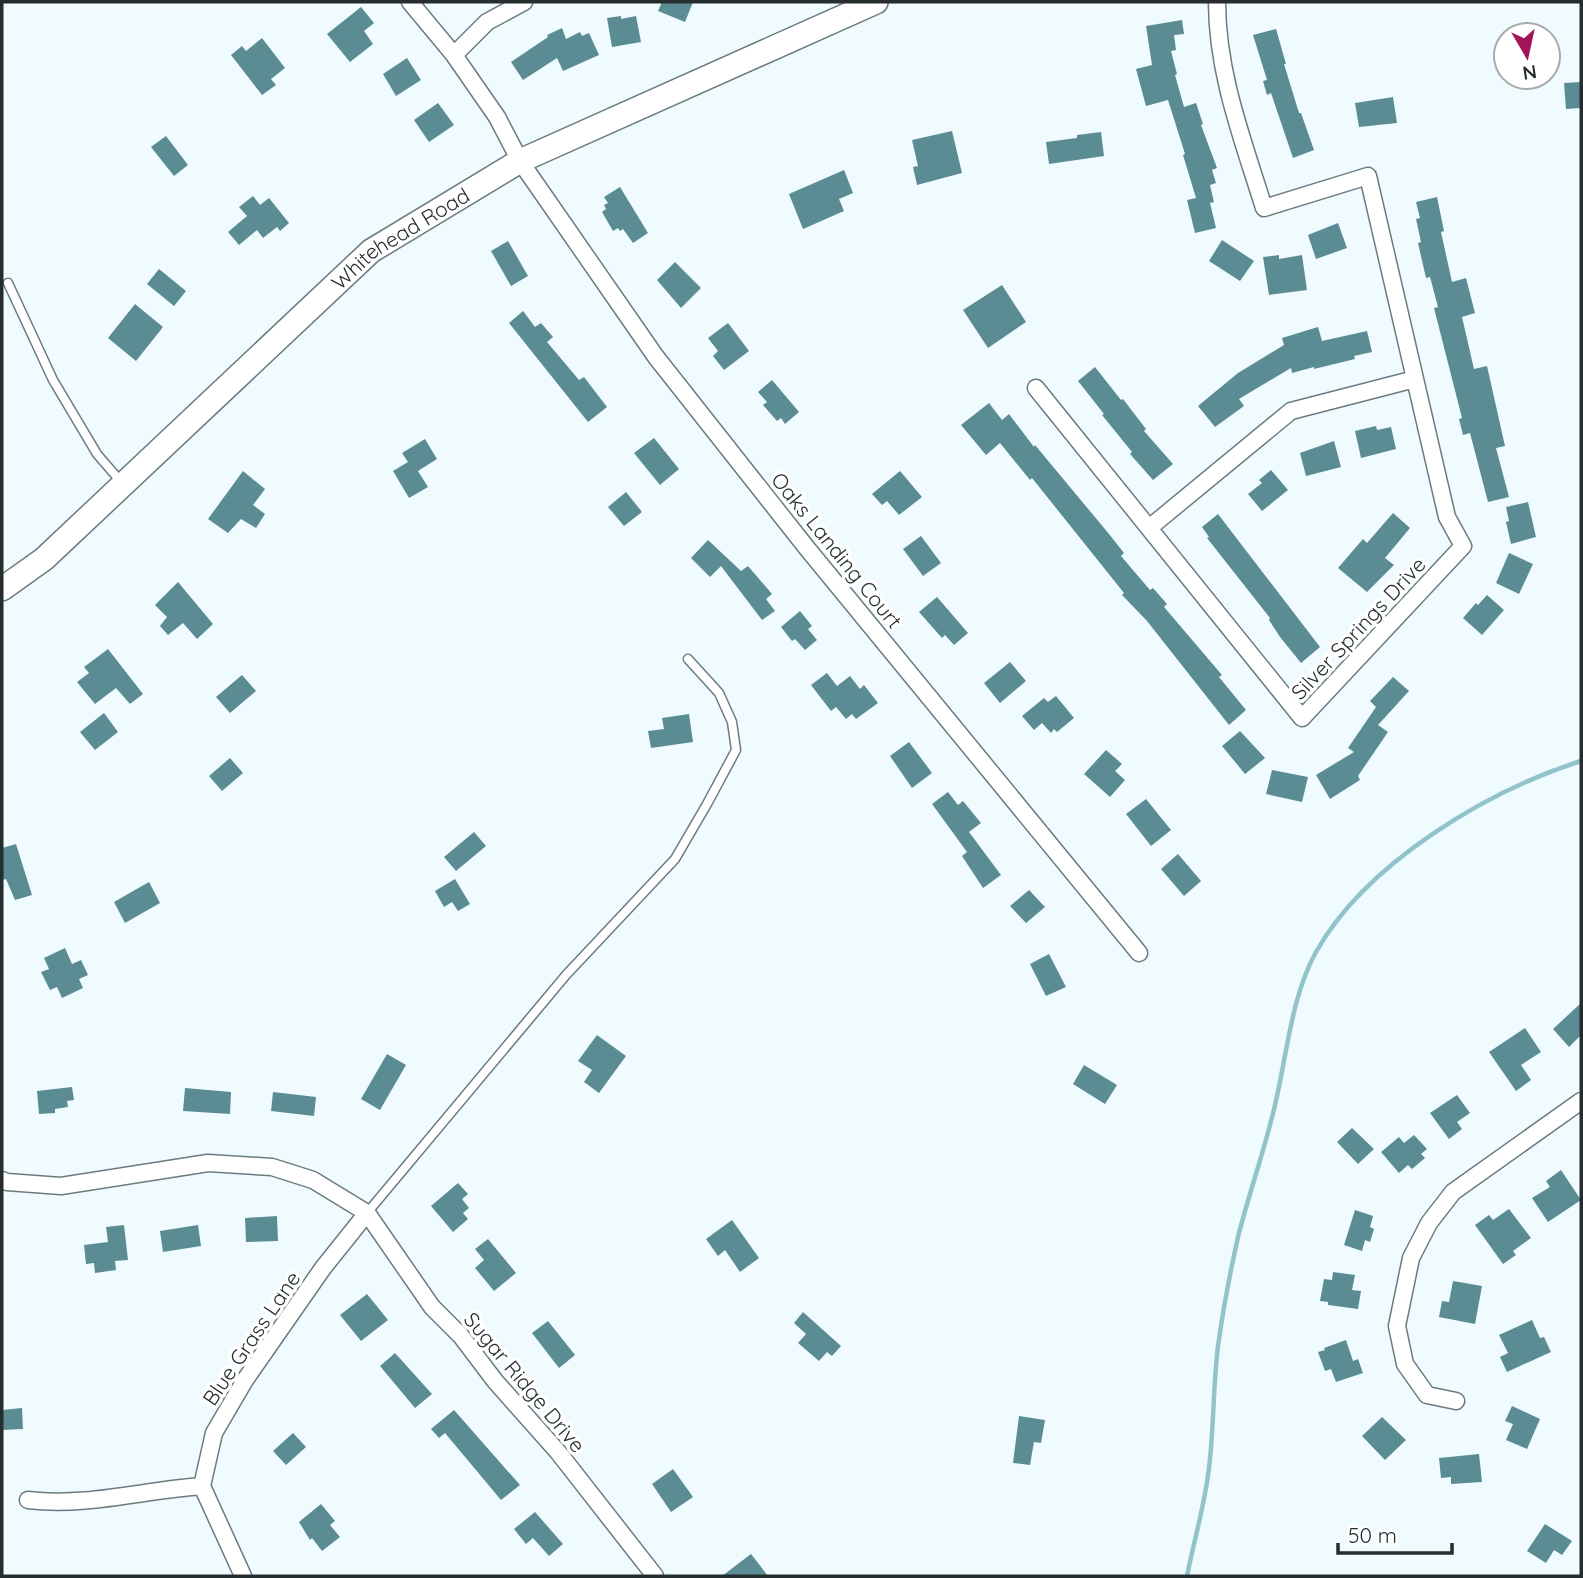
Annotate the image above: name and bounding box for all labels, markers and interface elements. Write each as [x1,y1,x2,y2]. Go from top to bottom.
north arrow [1492,21,1562,91]
text: N [1521,60,1538,86]
street label: Whitehead Road [326,182,474,295]
street label: Oaks Landing Court [766,467,908,633]
street label: Silver Springs Drive [1285,551,1431,705]
street label: Blue Grass Lane [197,1266,305,1410]
street label: Sugar Ridge Drive [459,1307,591,1457]
scale bar [1338,1512,1452,1556]
text: 50 m [1348,1522,1397,1548]

